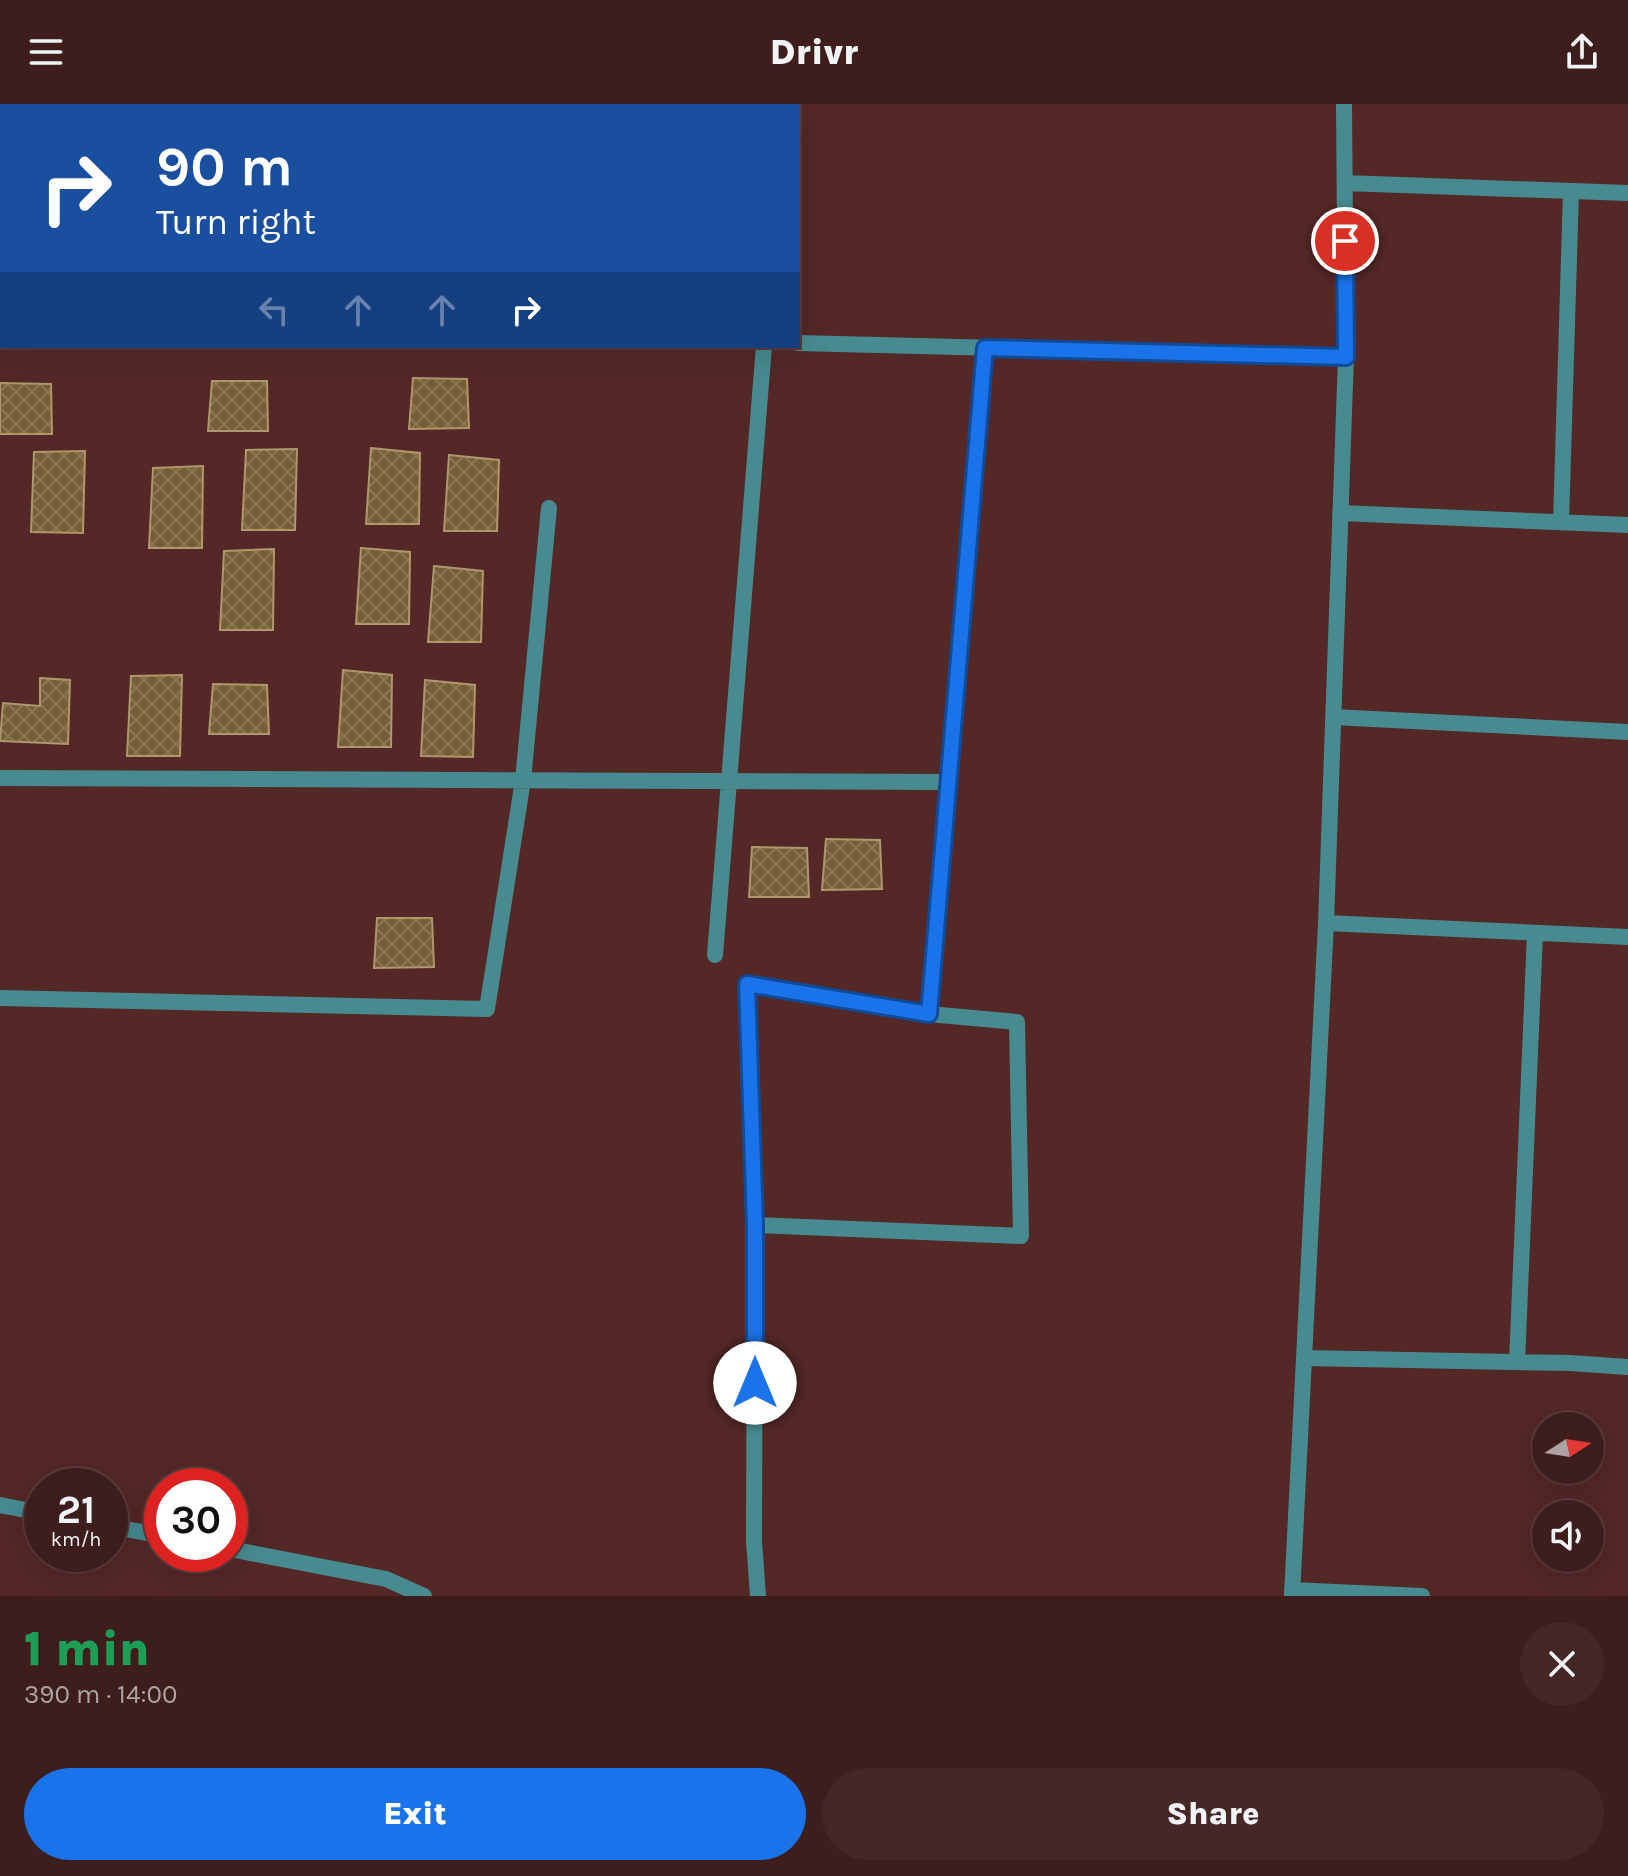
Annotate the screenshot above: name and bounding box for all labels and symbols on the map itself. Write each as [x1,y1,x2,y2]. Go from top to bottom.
pin [1311,207,1379,275]
position arrow [713,1341,797,1425]
north arrow [1532,1412,1604,1484]
speed limit sign: 30 [144,1468,248,1572]

